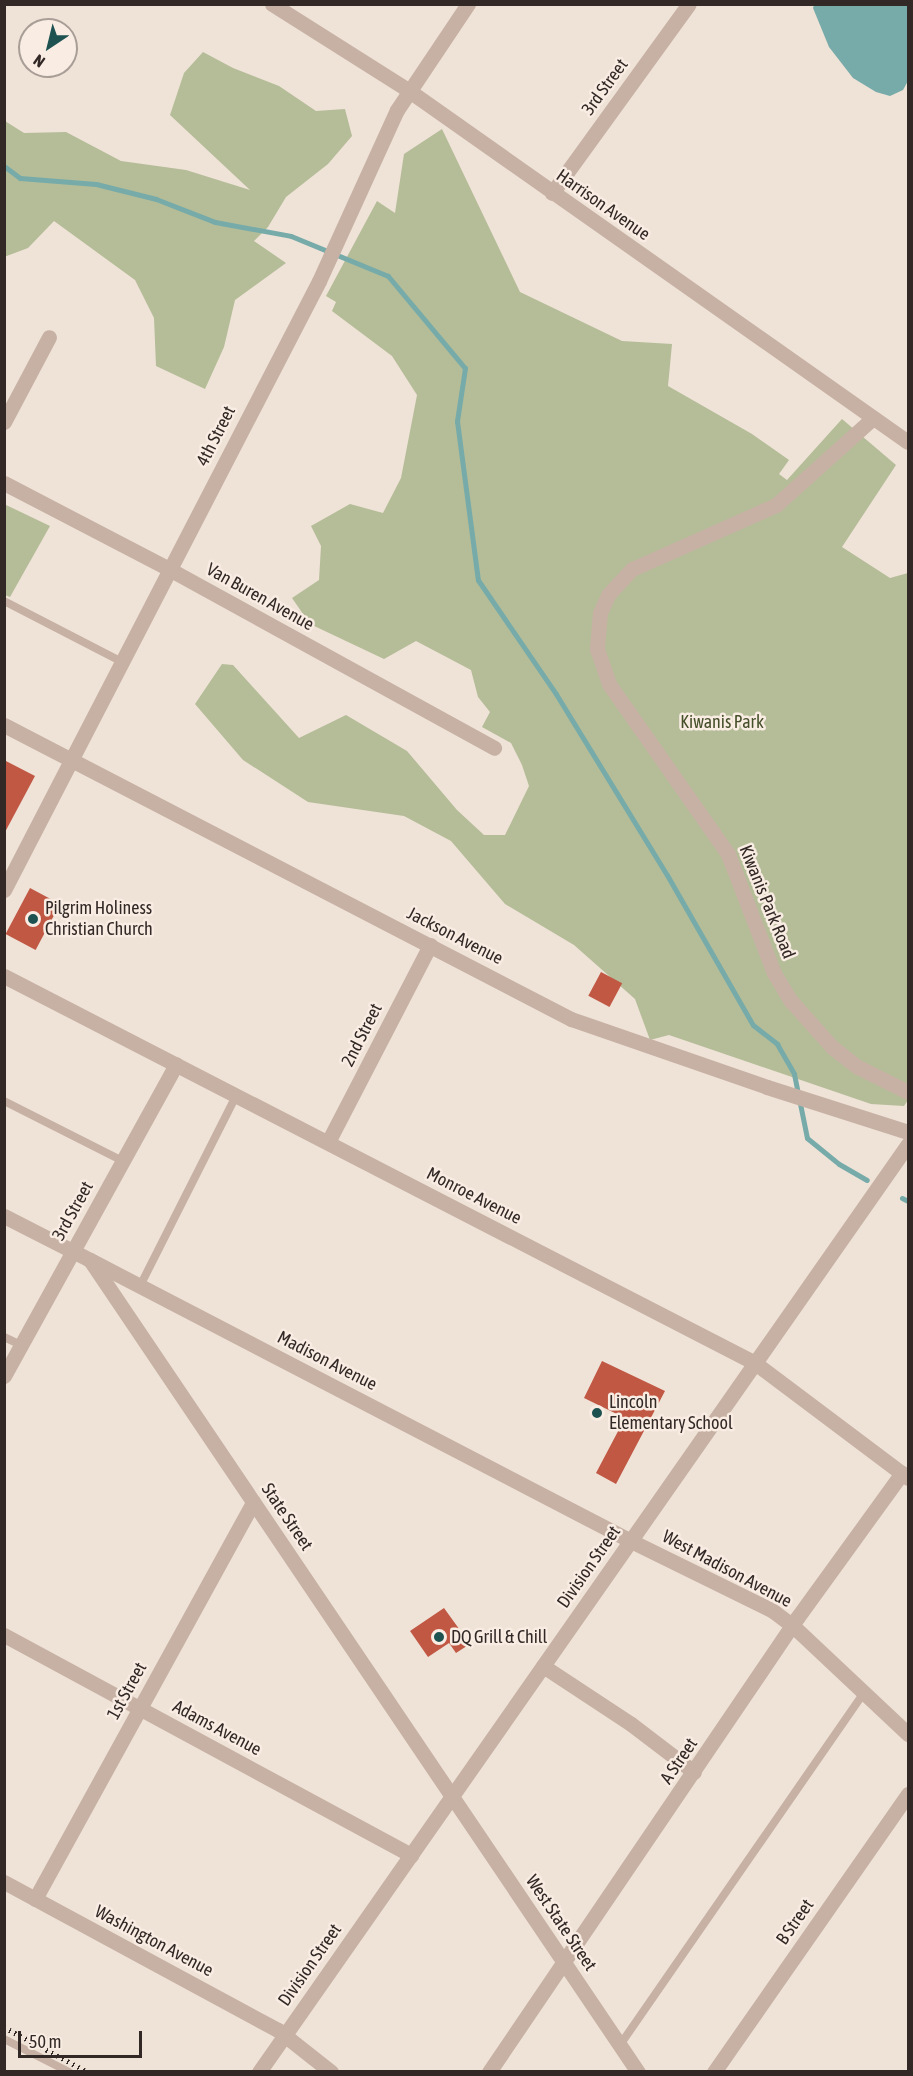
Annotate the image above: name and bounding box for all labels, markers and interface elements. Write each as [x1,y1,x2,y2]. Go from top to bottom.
north arrow [18,18,78,78]
text: N [30,51,48,71]
street label: 3rd Street [577,55,633,119]
street label: Harrison Avenue [552,165,654,245]
street label: 4th Street [192,402,240,470]
street label: Van Buren Avenue [202,559,318,635]
park label: Kiwanis Park [680,711,764,733]
street label: Kiwanis Park Road [734,842,800,962]
place label: Pilgrim Holiness Christian Church [45,898,153,940]
street label: Jackson Avenue [404,903,506,969]
marker: Pilgrim Holiness Christian Church [26,912,40,926]
street label: 2nd Street [337,1000,387,1070]
street label: Monroe Avenue [423,1163,525,1229]
street label: 3rd Street [48,1178,98,1244]
street label: Madison Avenue [274,1327,380,1395]
place label: Lincoln Elementary School [609,1392,733,1434]
marker: Lincoln Elementary School [590,1406,604,1420]
street label: State Street [257,1479,317,1555]
street label: Division Street [553,1522,625,1612]
street label: West Madison Avenue [659,1526,795,1612]
place label: DQ Grill & Chill [451,1626,547,1648]
marker: DQ Grill & Chill [432,1630,446,1644]
street label: 1st Street [103,1659,151,1723]
street label: Adams Avenue [169,1696,265,1760]
street label: A Street [656,1734,702,1788]
street label: West State Street [521,1871,601,1975]
street label: B Street [772,1895,818,1949]
street label: Washington Avenue [91,1901,217,1981]
street label: Division Street [274,1920,346,2010]
scale bar [21,2019,146,2057]
text: 50 m [29,2031,61,2052]

